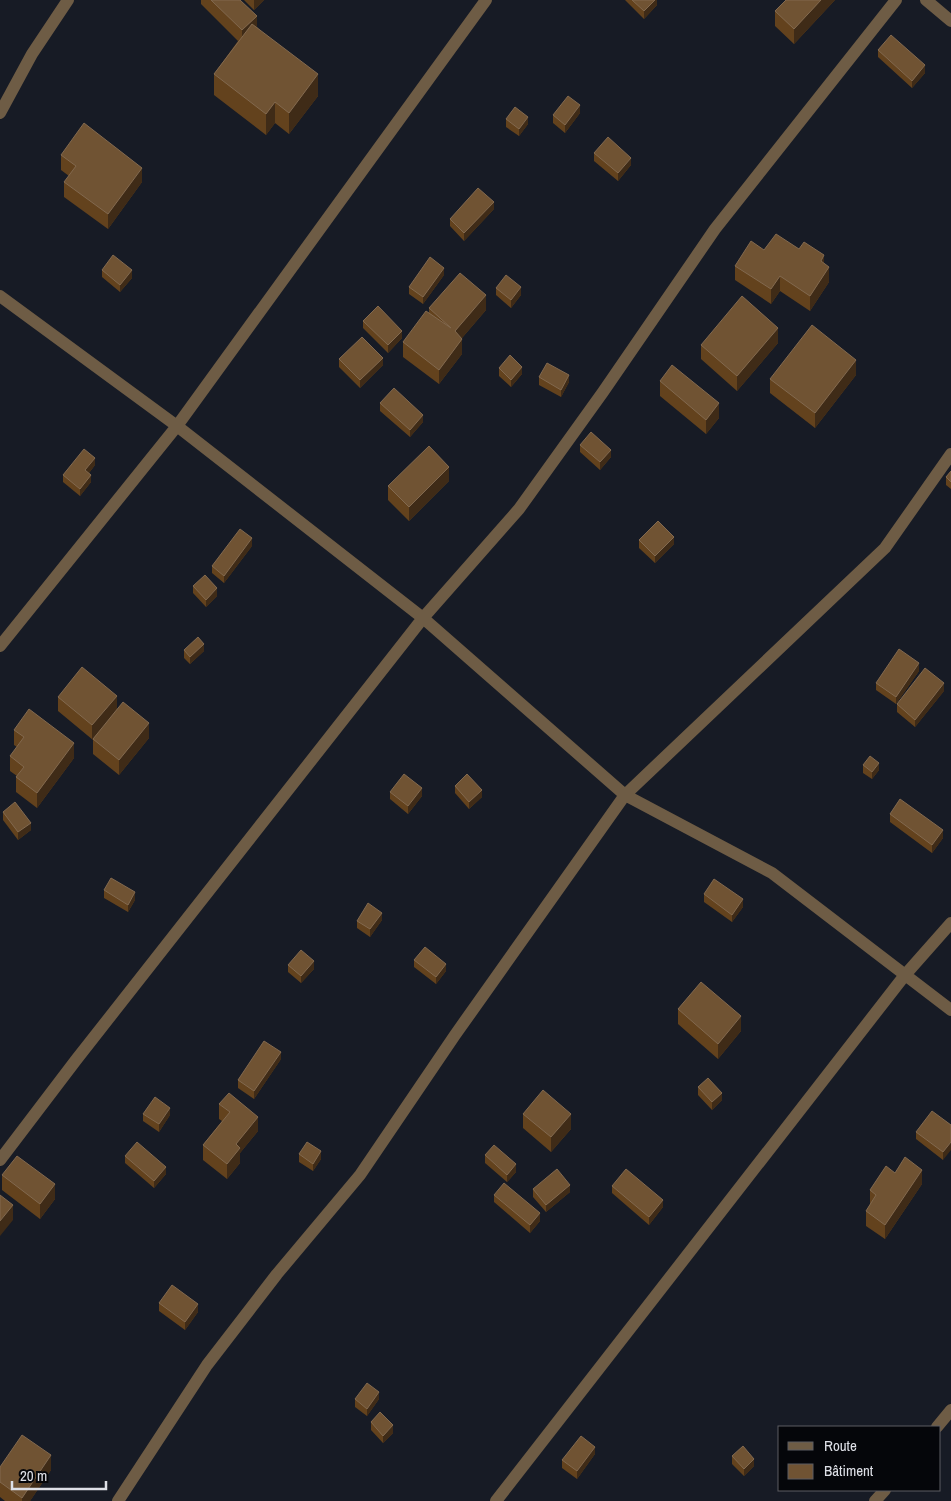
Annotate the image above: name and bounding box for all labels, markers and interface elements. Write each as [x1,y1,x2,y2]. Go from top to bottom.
legend [778,1426,941,1491]
text: Route [824,1435,857,1456]
scale bar [12,1458,106,1490]
text: Bâtiment [824,1460,874,1481]
text: 20 m [20,1465,47,1486]

